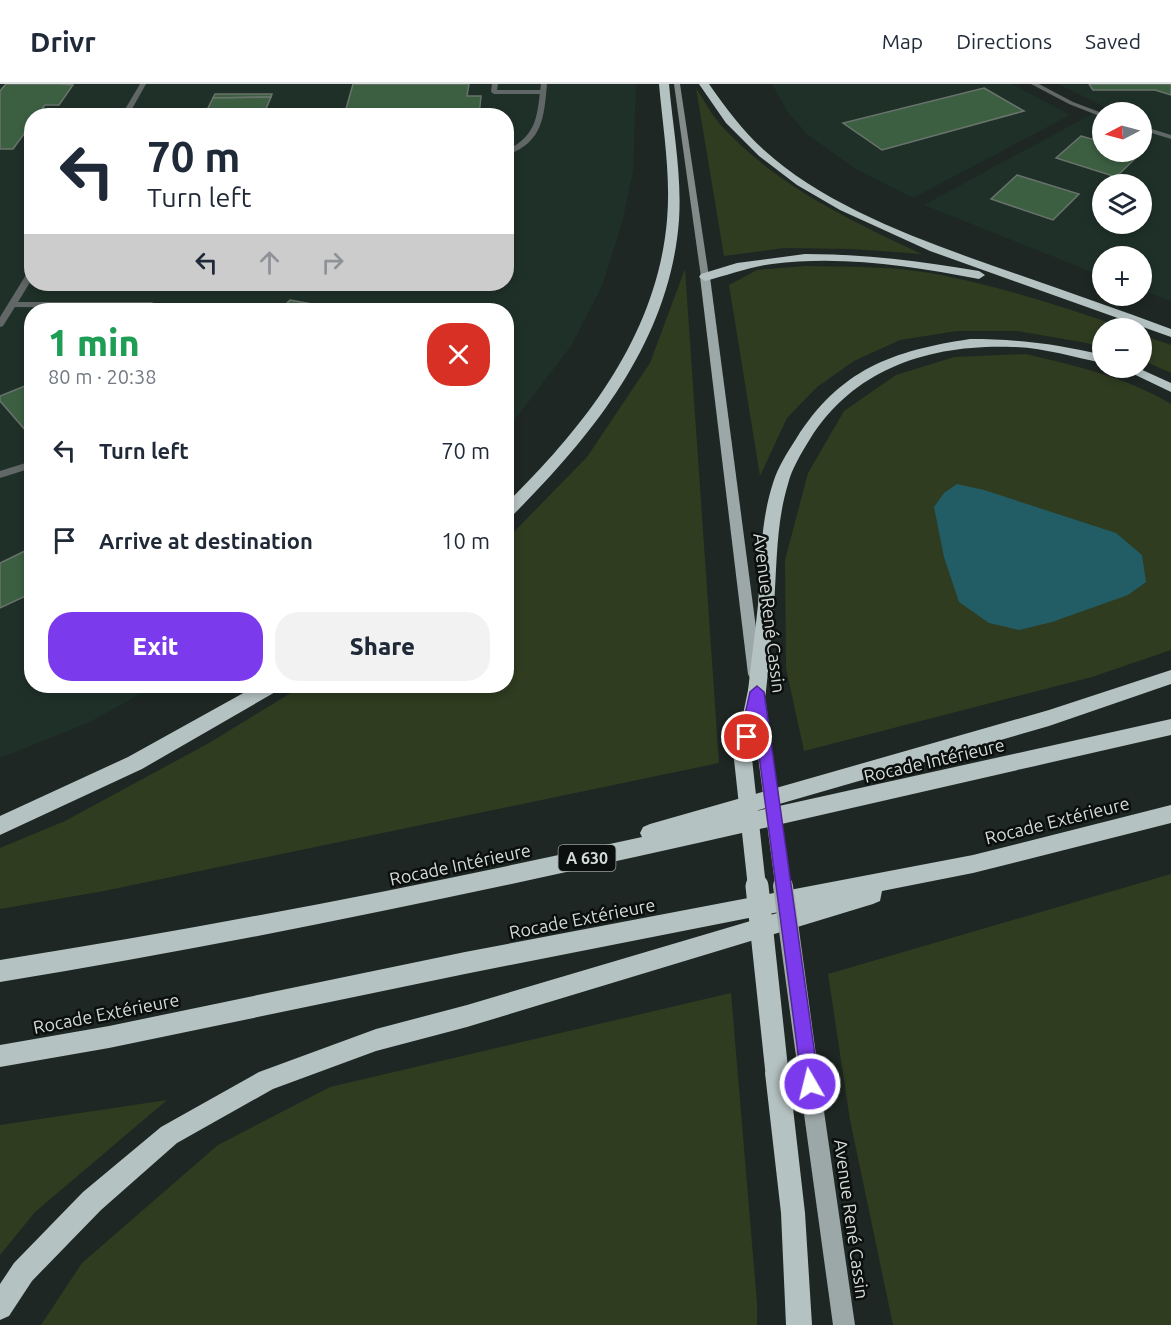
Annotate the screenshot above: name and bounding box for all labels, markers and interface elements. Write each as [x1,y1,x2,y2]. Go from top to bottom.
text: Drivr [30,26,96,57]
text: Map [882,29,923,53]
text: Directions [956,29,1052,53]
text: Saved [1085,29,1141,53]
north arrow [1092,102,1152,162]
map controls [1092,102,1152,378]
icon: left [48,132,126,210]
text: 70 m [147,133,241,180]
button: layers [1092,174,1152,234]
text: Turn left [147,182,251,212]
icon: left [190,246,223,279]
icon: ahead [253,246,286,279]
icon: right [316,246,349,279]
button: + [1092,246,1152,306]
button: − [1092,318,1152,378]
text: 1 min [48,322,140,363]
button: close [427,323,490,386]
text: 80 m · 20:38 [48,365,157,388]
icon: left [48,434,81,467]
text: Turn left [99,438,189,463]
text: 70 m [441,438,490,463]
icon: arrive [48,524,81,557]
text: Arrive at destination [99,528,313,553]
text: 10 m [441,528,490,553]
street label: Avenue René Cassin [750,532,790,694]
button: Exit [48,612,263,681]
button: Share [275,612,490,681]
pin [721,711,772,762]
icon: arrive [730,720,763,753]
street label: Rocade Intérieure [862,734,1006,786]
street label: Rocade Extérieure [983,792,1131,848]
street label: Rocade Intérieure [388,839,532,889]
road number: A 630 [558,845,616,871]
street label: Rocade Extérieure [507,894,657,942]
street label: Rocade Extérieure [31,989,181,1037]
position arrow [778,1052,842,1116]
street label: Avenue René Cassin [831,1138,873,1300]

